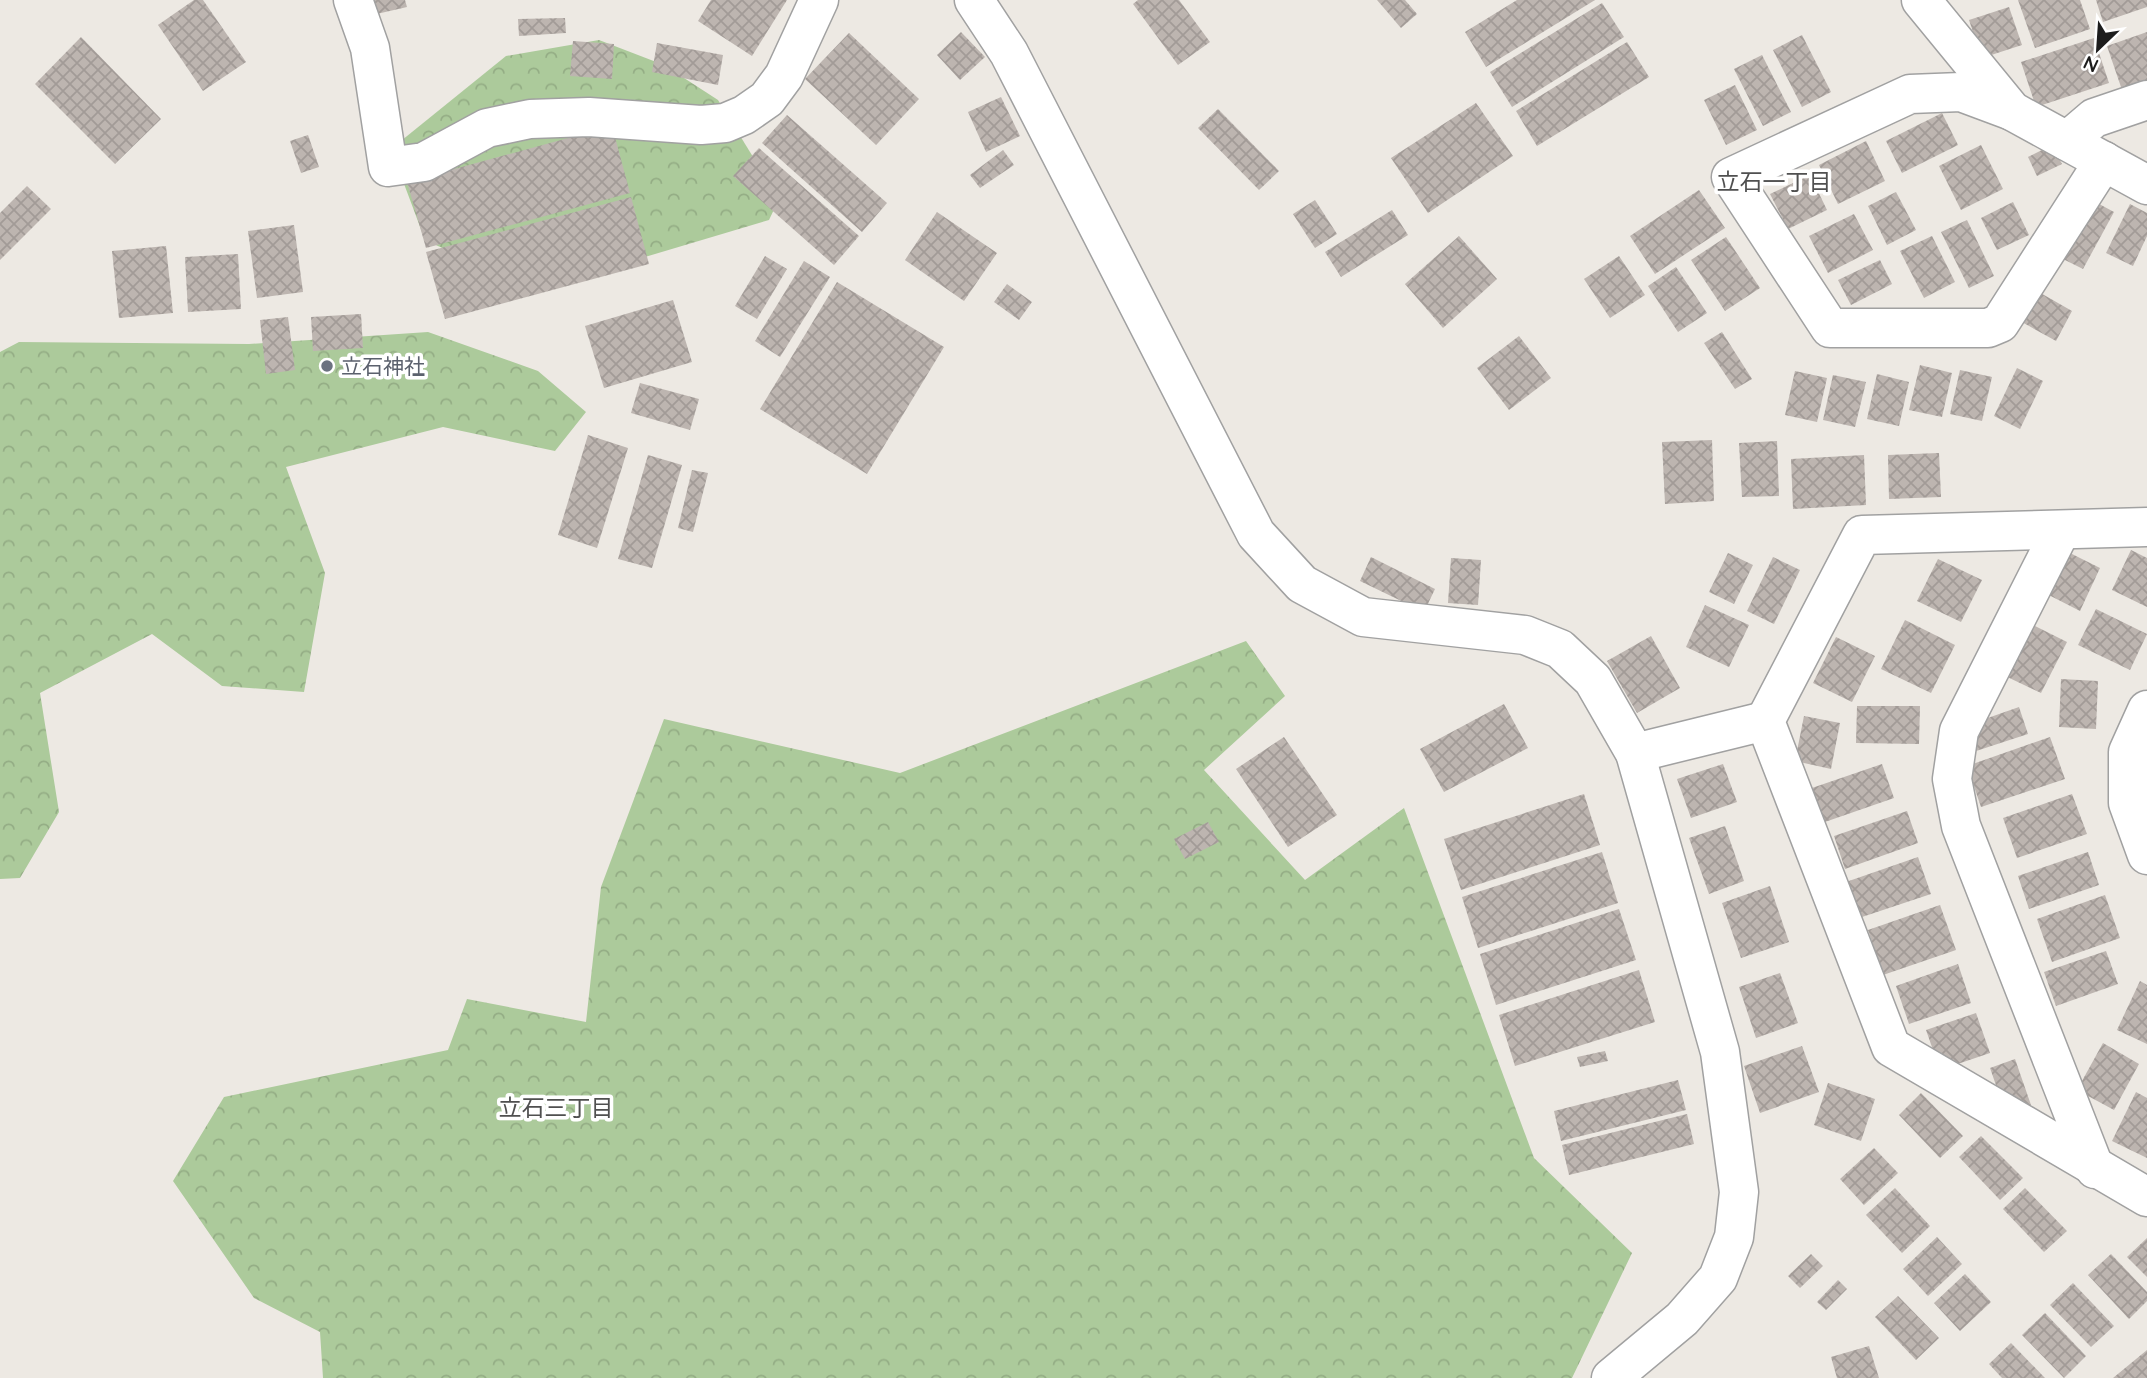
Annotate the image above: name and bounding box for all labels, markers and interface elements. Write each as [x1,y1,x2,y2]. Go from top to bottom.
north arrow [2063,14,2133,84]
text: N [2079,51,2102,78]
district label: 立石一丁目 [1717,167,1832,196]
place label: 立石神社 [341,353,425,379]
marker: 立石神社 [319,358,335,374]
district label: 立石三丁目 [499,1093,614,1122]

